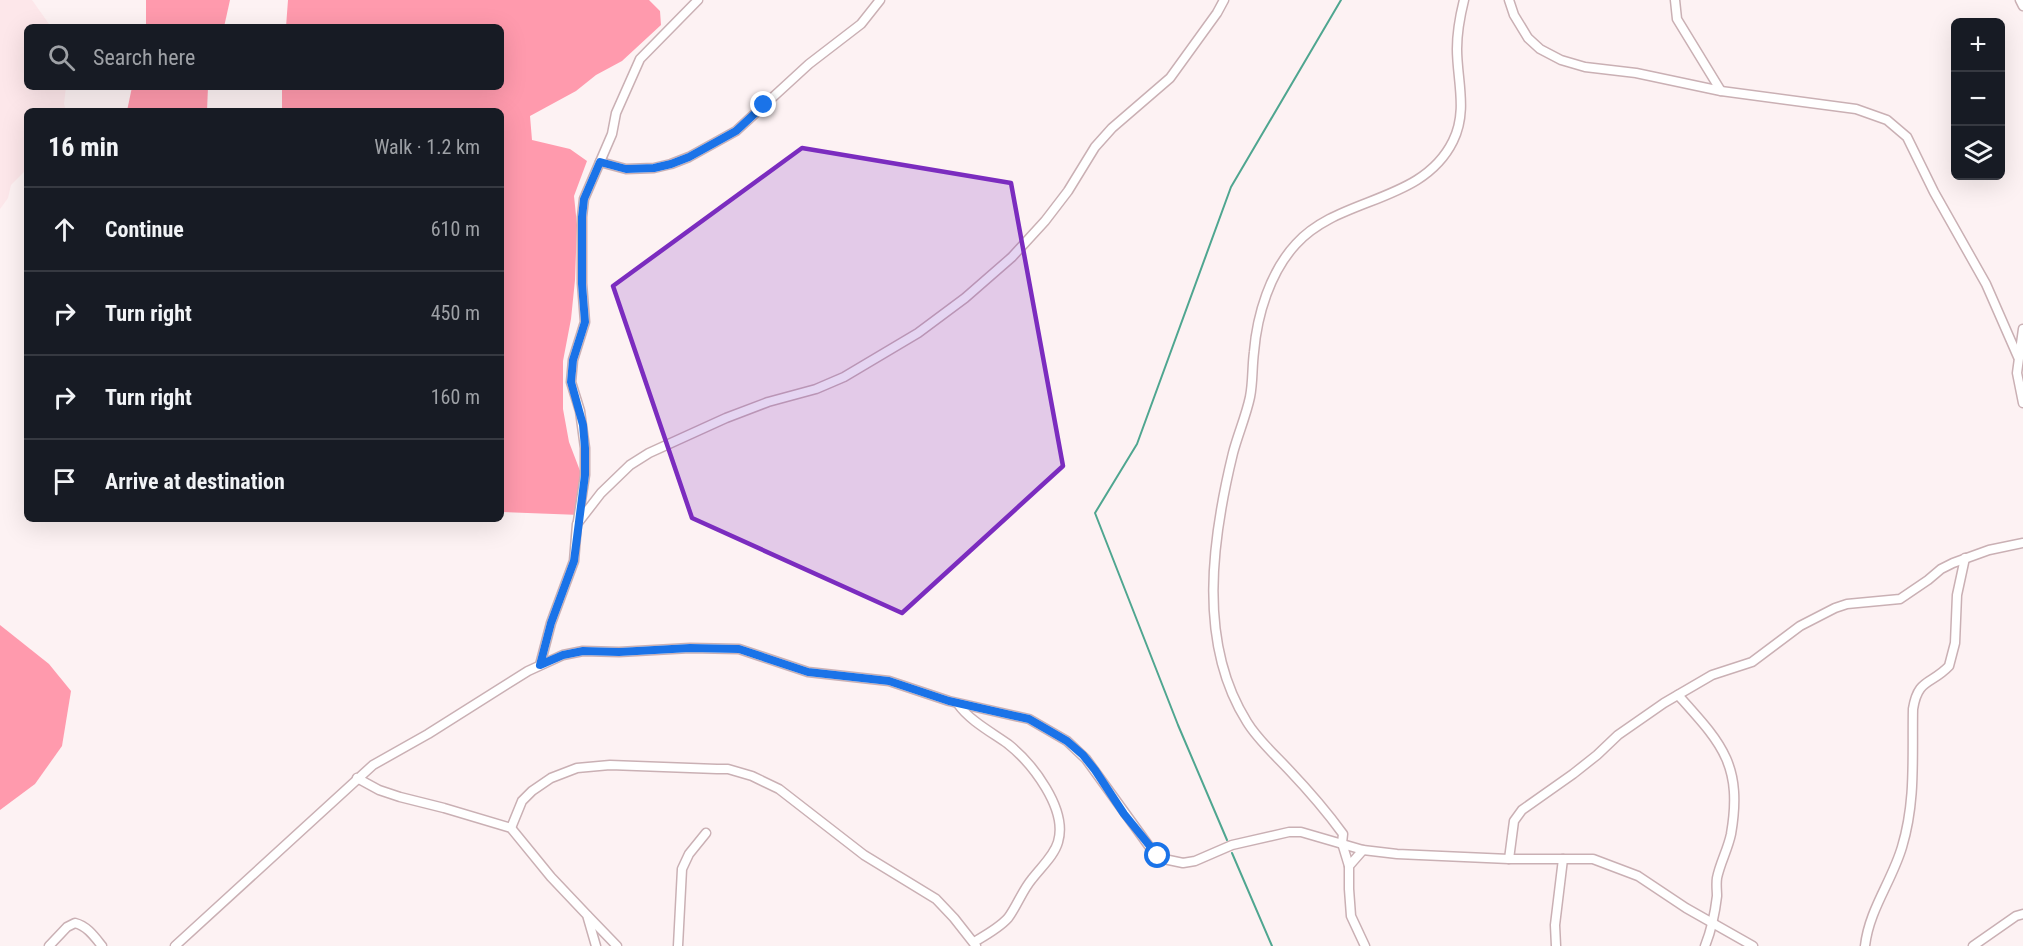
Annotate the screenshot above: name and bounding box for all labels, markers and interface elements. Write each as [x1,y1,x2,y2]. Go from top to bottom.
map controls [1951,18,2005,180]
button: + [1951,18,2005,72]
search box [24,24,504,90]
icon: search [45,41,78,74]
text: Search here [93,45,195,70]
button: − [1951,72,2005,126]
route end [750,91,776,117]
button: layers [1951,126,2005,180]
text: 16 min [48,132,119,162]
text: Walk · 1.2 km [374,135,480,159]
icon: ahead [48,213,81,246]
text: Continue [105,217,184,242]
text: 610 m [431,217,480,241]
icon: right [48,297,81,330]
text: Turn right [105,301,192,326]
text: 450 m [431,301,480,325]
icon: right [48,381,81,414]
text: Turn right [105,385,192,410]
text: 160 m [431,385,480,409]
icon: arrive [48,465,81,498]
text: Arrive at destination [105,469,285,494]
route start [1144,842,1170,868]

